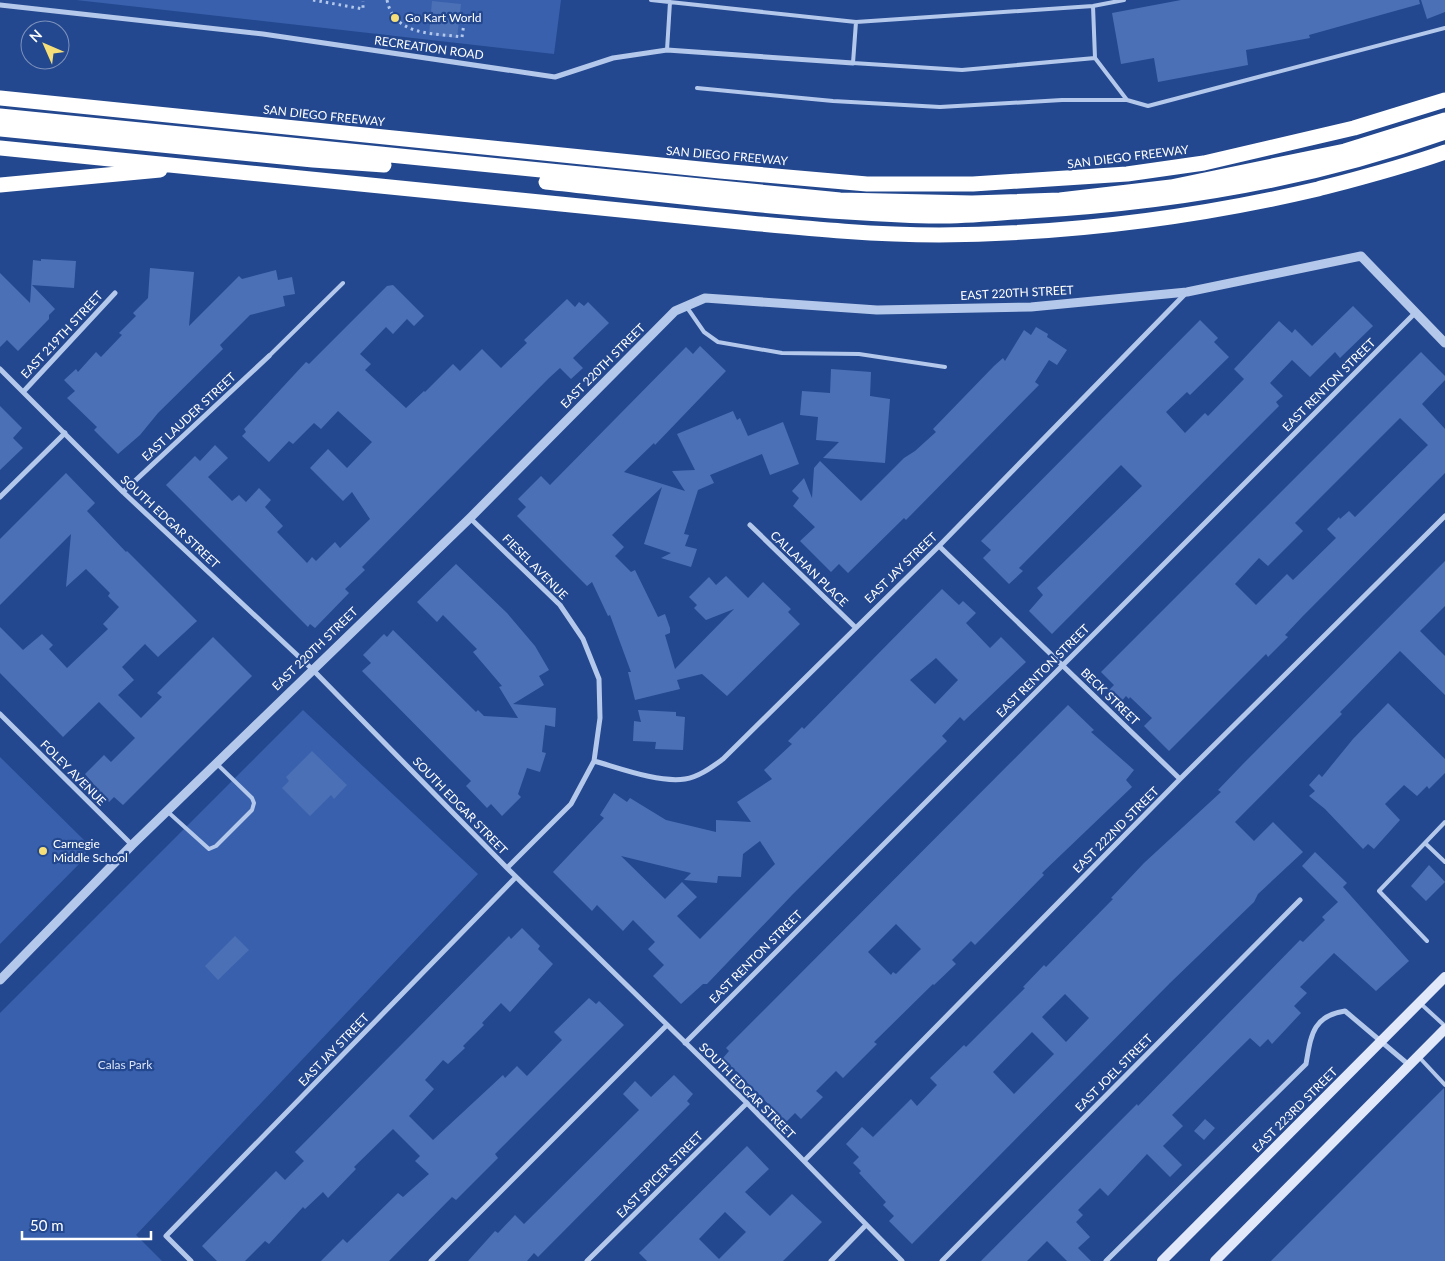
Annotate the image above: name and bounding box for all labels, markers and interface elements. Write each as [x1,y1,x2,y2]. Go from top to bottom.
place label: Go Kart World [405,10,482,25]
marker: Go Kart World [389,12,401,24]
north arrow [20,20,70,70]
text: N [26,26,45,45]
street label: RECREATION ROAD [373,32,485,63]
street label: SAN DIEGO FREEWAY [262,102,386,129]
street label: SAN DIEGO FREEWAY [1066,142,1190,171]
street label: SAN DIEGO FREEWAY [666,143,789,168]
street label: EAST 220TH STREET [960,282,1074,303]
street label: EAST 219TH STREET [17,288,106,381]
street label: EAST 220TH STREET [557,320,648,411]
street label: EAST RENTON STREET [1279,335,1378,434]
street label: EAST LAUDER STREET [139,369,239,464]
street label: SOUTH EDGAR STREET [118,472,223,571]
street label: CALLAHAN PLACE [767,528,851,610]
street label: EAST JAY STREET [861,529,940,606]
street label: FIESEL AVENUE [499,531,571,603]
street label: EAST 220TH STREET [269,604,361,694]
street label: EAST RENTON STREET [993,621,1092,720]
street label: BECK STREET [1078,665,1143,728]
street label: FOLEY AVENUE [37,737,109,809]
street label: SOUTH EDGAR STREET [410,754,511,858]
street label: EAST 222ND STREET [1069,783,1162,876]
place label: Carnegie Middle School [53,836,128,865]
marker: Carnegie Middle School [37,845,49,857]
street label: EAST RENTON STREET [706,907,805,1006]
street label: EAST JAY STREET [295,1010,372,1089]
street label: EAST JOEL STREET [1072,1031,1156,1115]
street label: SOUTH EDGAR STREET [696,1039,799,1142]
park label: Calas Park [98,1057,153,1072]
street label: EAST 223RD STREET [1249,1064,1340,1155]
street label: EAST SPICER STREET [613,1128,706,1221]
scale bar [22,1208,151,1240]
text: 50 m [30,1216,64,1234]

